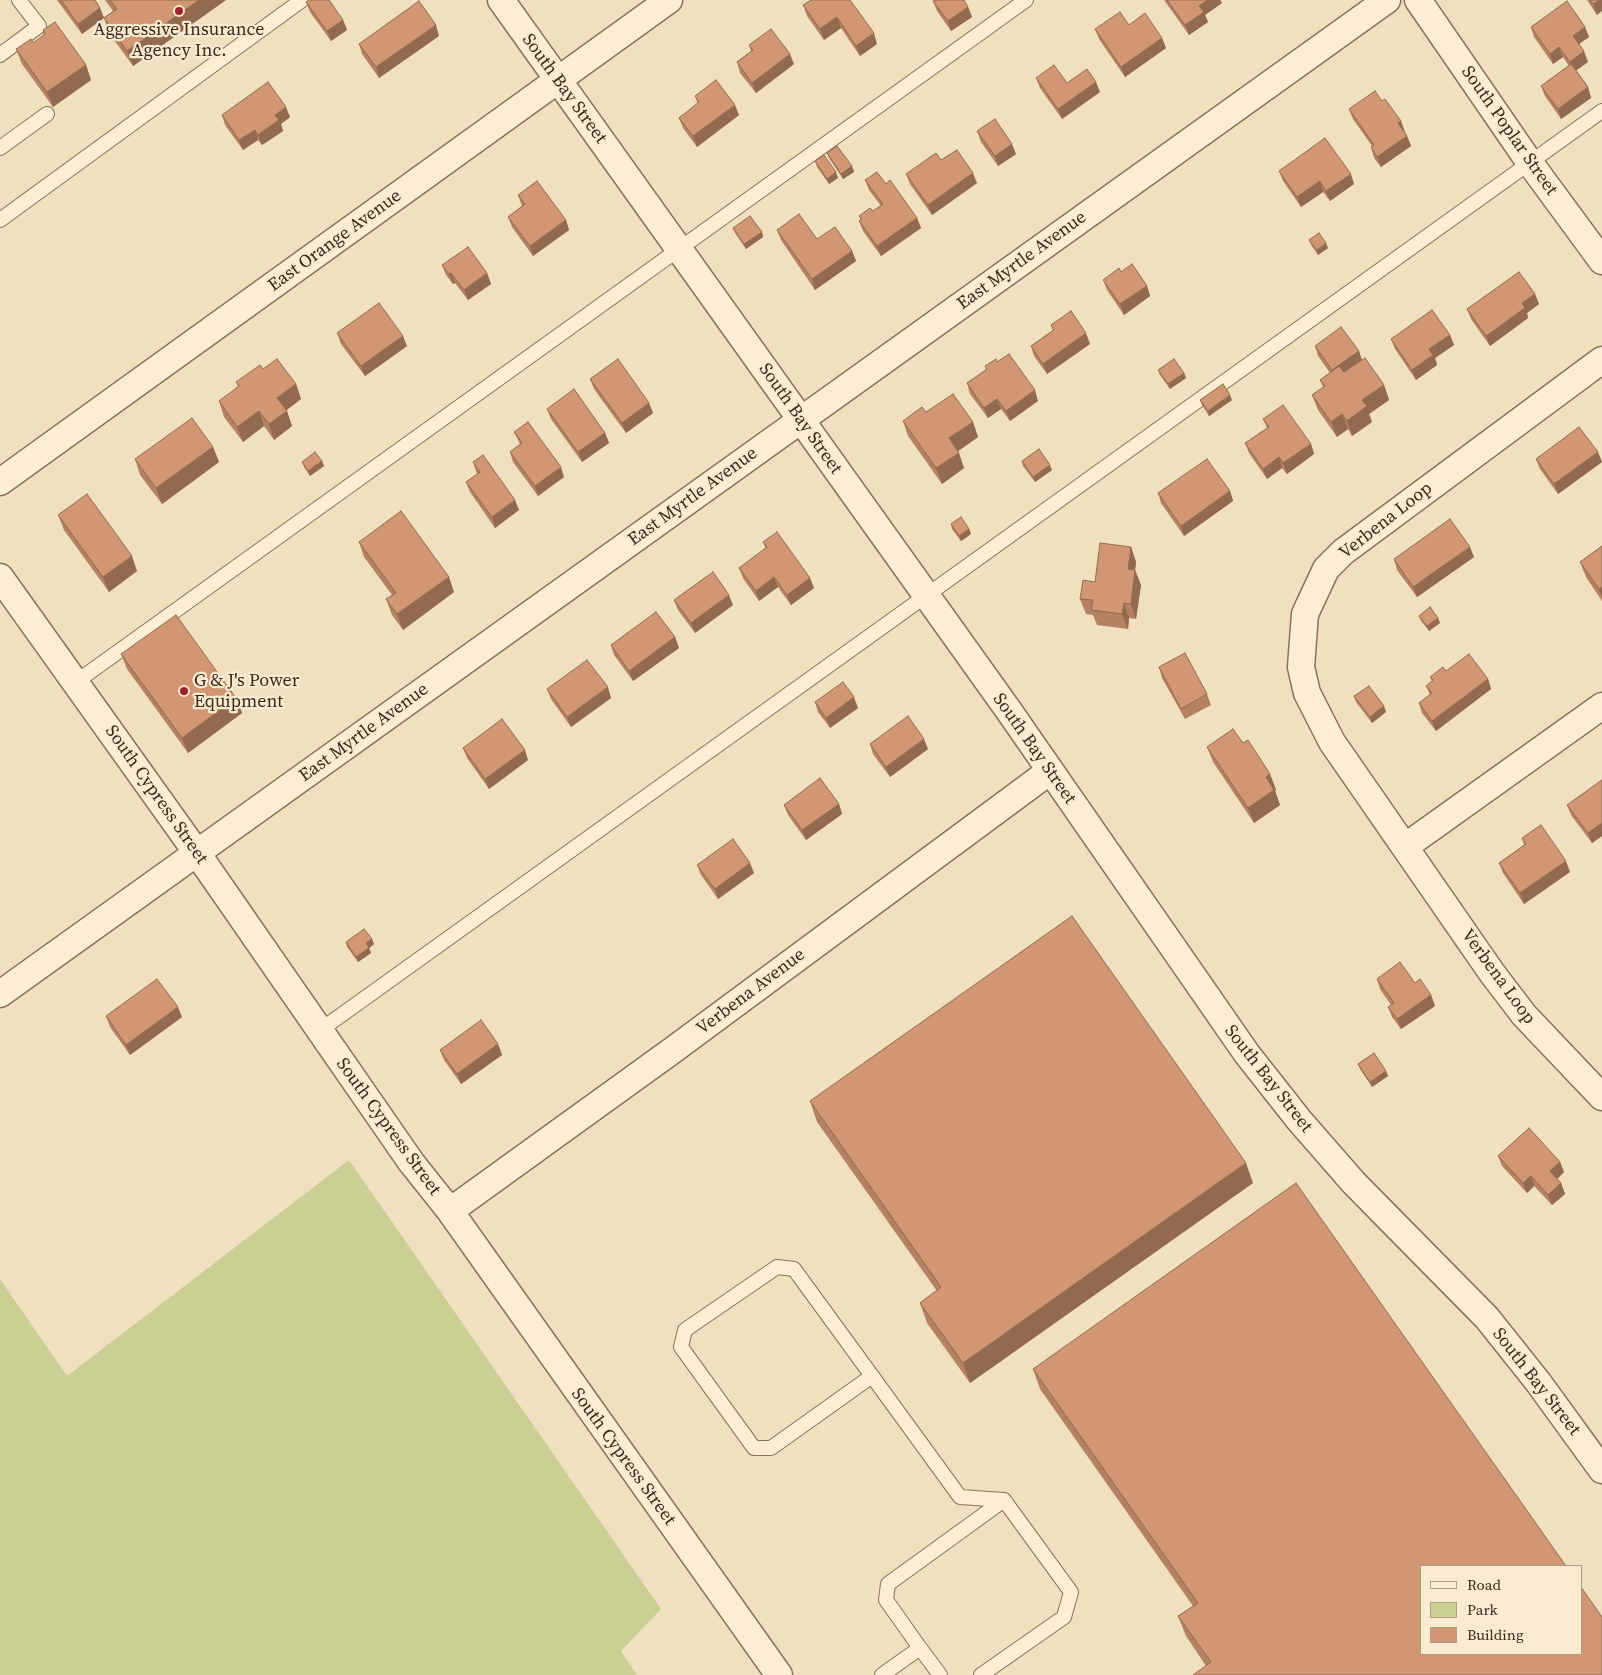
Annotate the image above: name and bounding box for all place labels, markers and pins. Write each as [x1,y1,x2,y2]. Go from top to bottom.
marker: Aggressive Insurance Agency Inc. [173,5,185,17]
place label: Aggressive Insurance Agency Inc. [93,19,265,62]
place label: G & J's Power Equipment [194,670,299,712]
marker: G & J's Power Equipment [178,685,190,697]

